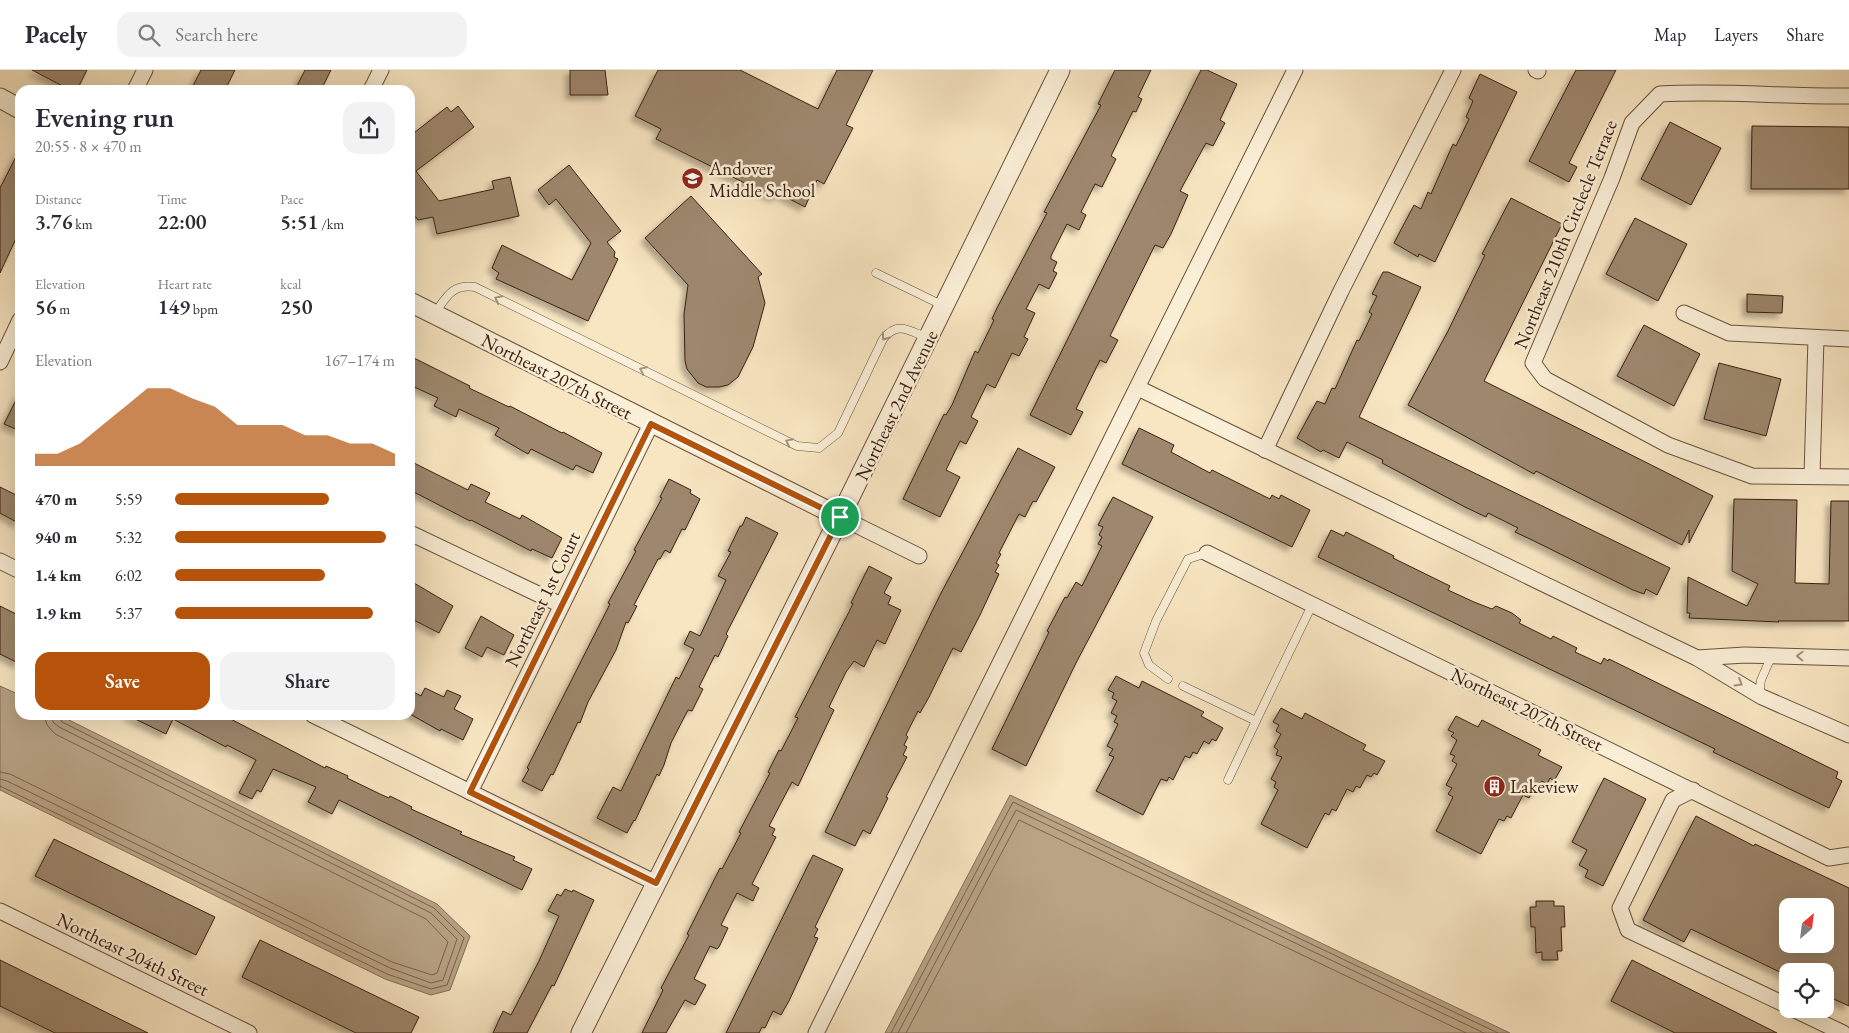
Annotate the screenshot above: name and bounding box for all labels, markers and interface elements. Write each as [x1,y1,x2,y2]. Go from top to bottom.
search box [117,12,467,57]
text: Pacely [25,19,87,50]
icon: search [135,21,163,49]
text: Search here [175,22,258,47]
text: Map [1654,23,1686,46]
text: Layers [1714,23,1758,46]
text: Share [1786,23,1824,46]
text: Evening run [35,99,174,135]
button: share [343,102,395,154]
street label: Northeast 210th Circlecle Terrace [1508,116,1623,352]
text: 20:55 · 8 × 470 m [35,136,142,157]
place label: Andover Middle School [708,156,816,203]
school or university icon: Andover Middle School [681,167,705,191]
text: Distance [35,190,82,208]
text: Time [158,190,187,208]
text: Pace [280,190,304,208]
text: 3.76 [35,208,72,235]
text: 22:00 [158,208,206,235]
text: 5:51 [280,208,318,235]
text: km [72,215,93,233]
text: /km [318,215,344,233]
text: Elevation [35,275,85,293]
text: Heart rate [158,275,212,293]
text: kcal [280,275,301,293]
text: 56 [35,293,57,320]
text: 149 [158,293,190,320]
text: 250 [280,293,313,320]
one-way arrow [494,295,503,305]
text: m [57,300,70,318]
text: bpm [190,300,218,318]
street label: Northeast 2nd Avenue [849,326,944,485]
street label: Northeast 207th Street [477,328,636,425]
one-way arrow [883,331,891,340]
text: Elevation [35,350,93,371]
text: 167–174 m [324,350,395,371]
one-way arrow [639,366,648,377]
one-way arrow [785,438,794,448]
text: 470 m [35,489,77,510]
text: 5:59 [115,489,142,510]
pin [819,496,861,538]
icon: arrive [826,503,854,531]
text: 940 m [35,527,77,548]
text: 5:32 [115,527,142,548]
street label: Northeast 1st Court [499,527,586,671]
text: 1.4 km [35,565,81,586]
text: 6:02 [115,565,142,586]
text: 1.9 km [35,603,81,624]
text: 5:37 [115,603,142,624]
one-way arrow [1796,651,1804,661]
button: Save [35,652,210,710]
button: Share [220,652,395,710]
street label: Northeast 207th Street [1447,662,1607,757]
one-way arrow [1733,677,1742,687]
building icon: Lakeview [1482,774,1506,798]
place label: Lakeview [1510,774,1579,799]
north arrow [1779,898,1834,952]
map controls [1779,898,1834,1018]
street label: Northeast 204th Street [53,907,213,1002]
button: locate [1779,963,1834,1018]

